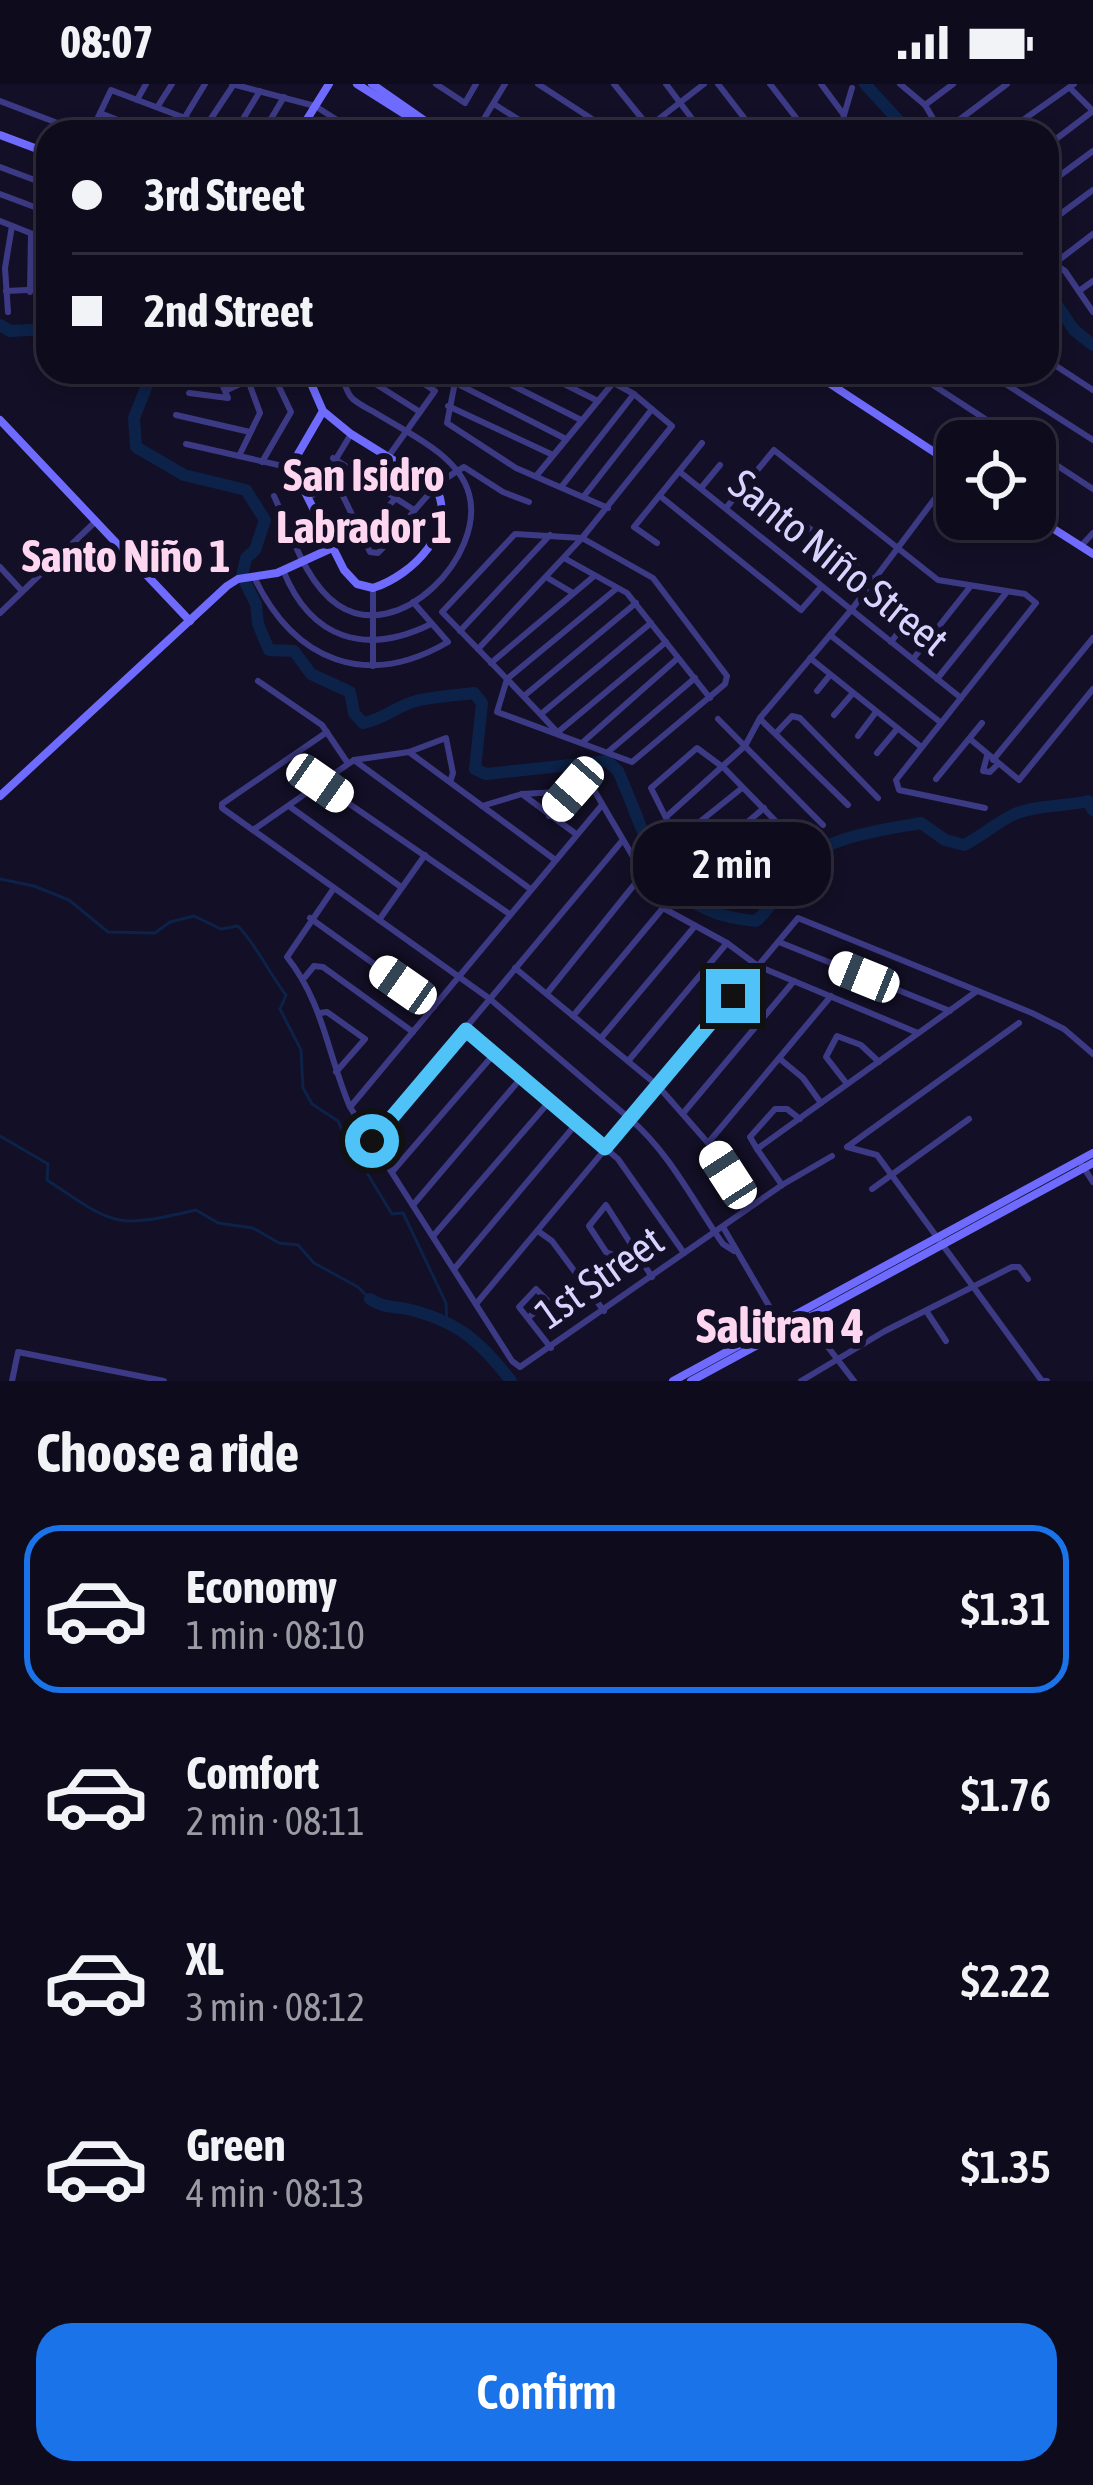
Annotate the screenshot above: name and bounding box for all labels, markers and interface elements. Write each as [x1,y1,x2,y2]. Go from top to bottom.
text: 08:07 [60,16,154,68]
text: 3rd Street [144,169,305,221]
text: 2nd Street [144,285,313,337]
map controls [936,420,1056,540]
button: locate [936,420,1056,540]
district label: San Isidro Labrador 1 [276,449,452,553]
street label: Santo Niño Street [720,459,958,665]
district label: Santo Niño 1 [22,530,230,582]
car [280,748,360,818]
car [536,750,610,828]
callout: 2 min [634,822,832,906]
text: 2 min [692,842,772,886]
car [824,947,904,1007]
car [363,950,443,1020]
route end [706,969,760,1023]
route start [345,1114,399,1168]
car [693,1135,763,1215]
street label: 1st Street [526,1216,672,1338]
district label: Salitran 4 [696,1298,864,1353]
text: Choose a ride [36,1422,299,1483]
icon: car [42,1555,150,1663]
text: Economy [186,1561,337,1613]
text: $1.31 [961,1583,1051,1635]
text: 1 min · 08:10 [186,1613,365,1657]
icon: car [42,1741,150,1849]
text: Comfort [186,1747,319,1799]
text: $1.76 [961,1769,1051,1821]
text: 2 min · 08:11 [186,1799,365,1843]
icon: car [42,1927,150,2035]
text: XL [186,1933,224,1985]
text: $2.22 [961,1955,1051,2007]
text: 3 min · 08:12 [186,1985,365,2029]
icon: car [42,2113,150,2221]
text: Green [186,2119,286,2171]
text: $1.35 [961,2141,1051,2193]
text: 4 min · 08:13 [186,2171,365,2215]
button: Confirm [36,2323,1057,2461]

